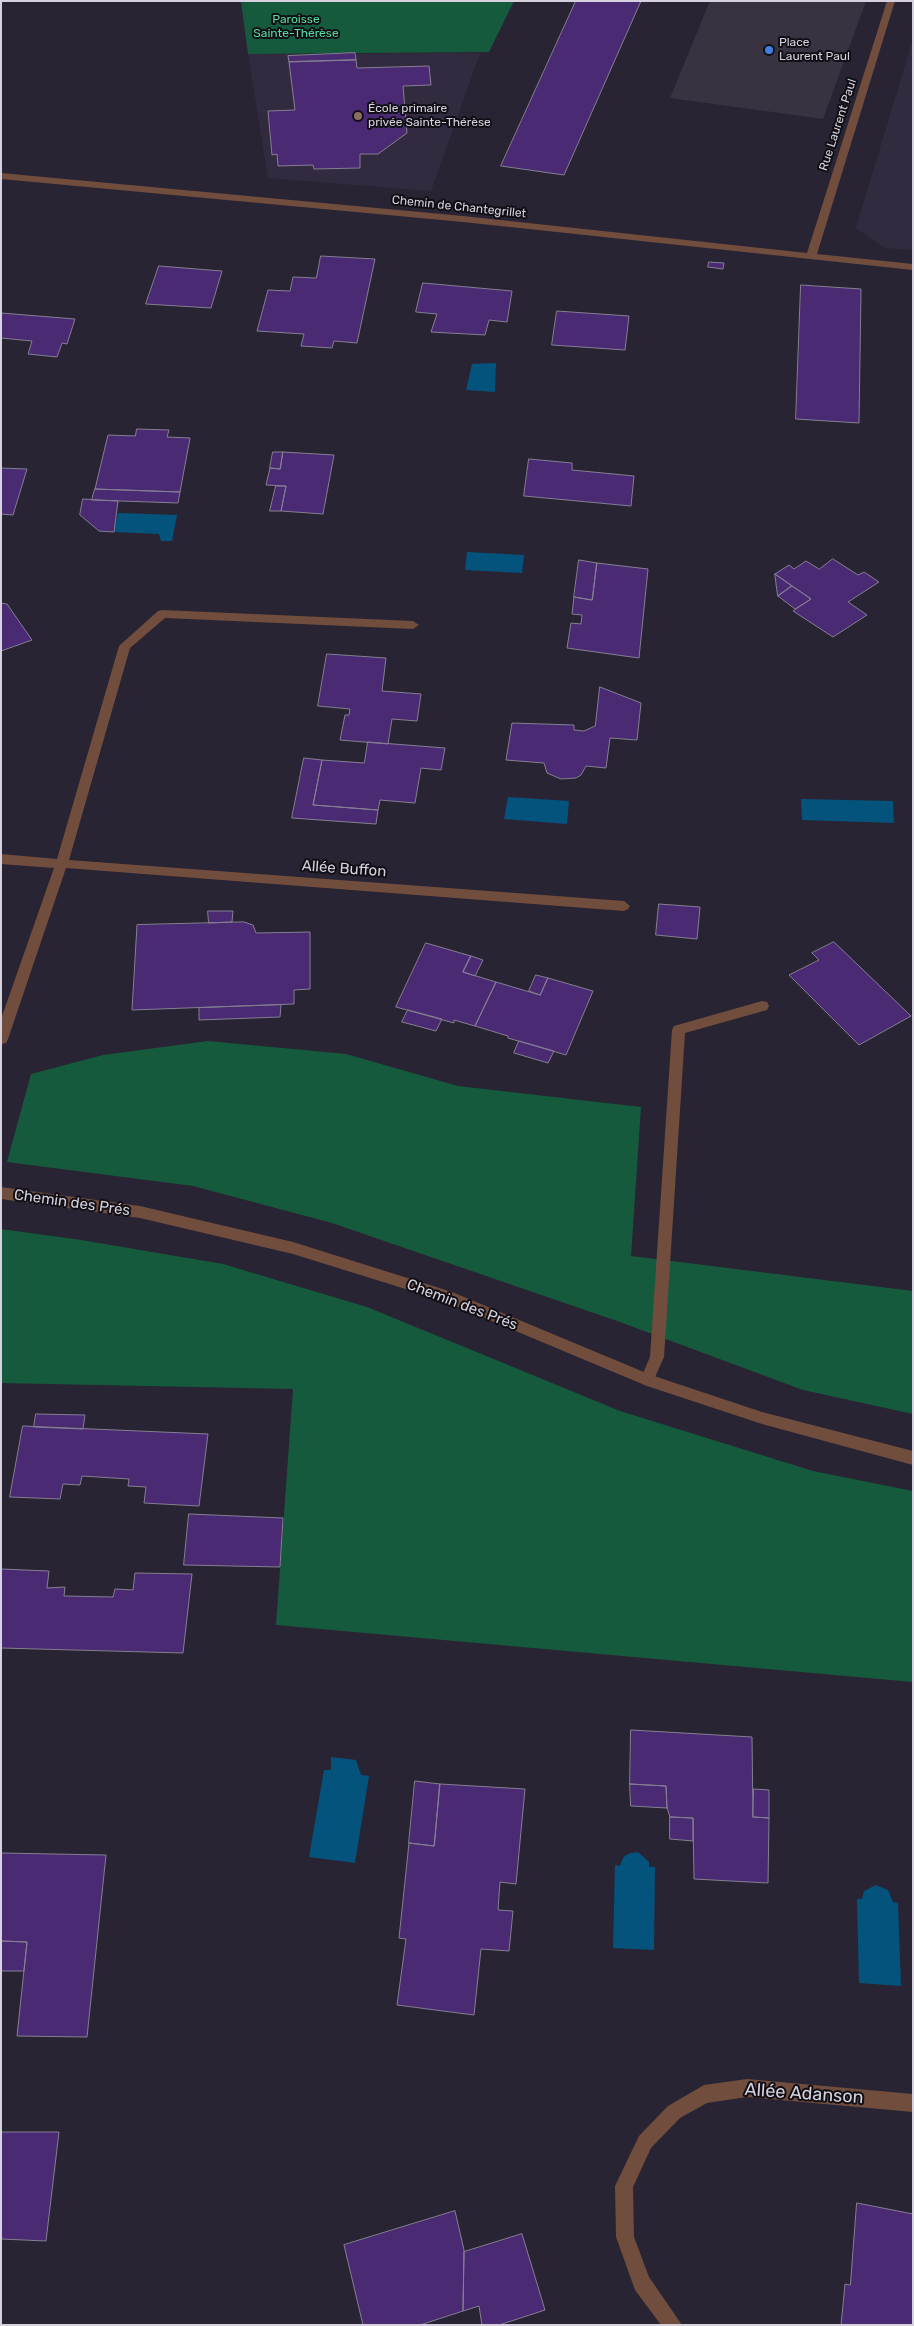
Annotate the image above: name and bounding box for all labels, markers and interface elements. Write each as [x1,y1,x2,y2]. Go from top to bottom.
park label: Paroisse Sainte-Thérèse [253,13,339,41]
place label: Place Laurent Paul [779,36,850,64]
marker: Place Laurent Paul [763,44,775,56]
street label: Rue Laurent Paul [816,77,860,173]
place label: École primaire privée Sainte-Thérèse [368,102,491,130]
marker: École primaire privée Sainte-Thérèse [352,110,364,122]
street label: Chemin de Chantegrillet [391,193,527,221]
street label: Allée Buffon [301,857,387,881]
street label: Chemin des Prés [13,1186,131,1220]
street label: Chemin des Prés [404,1276,520,1334]
street label: Allée Adanson [744,2079,864,2109]

